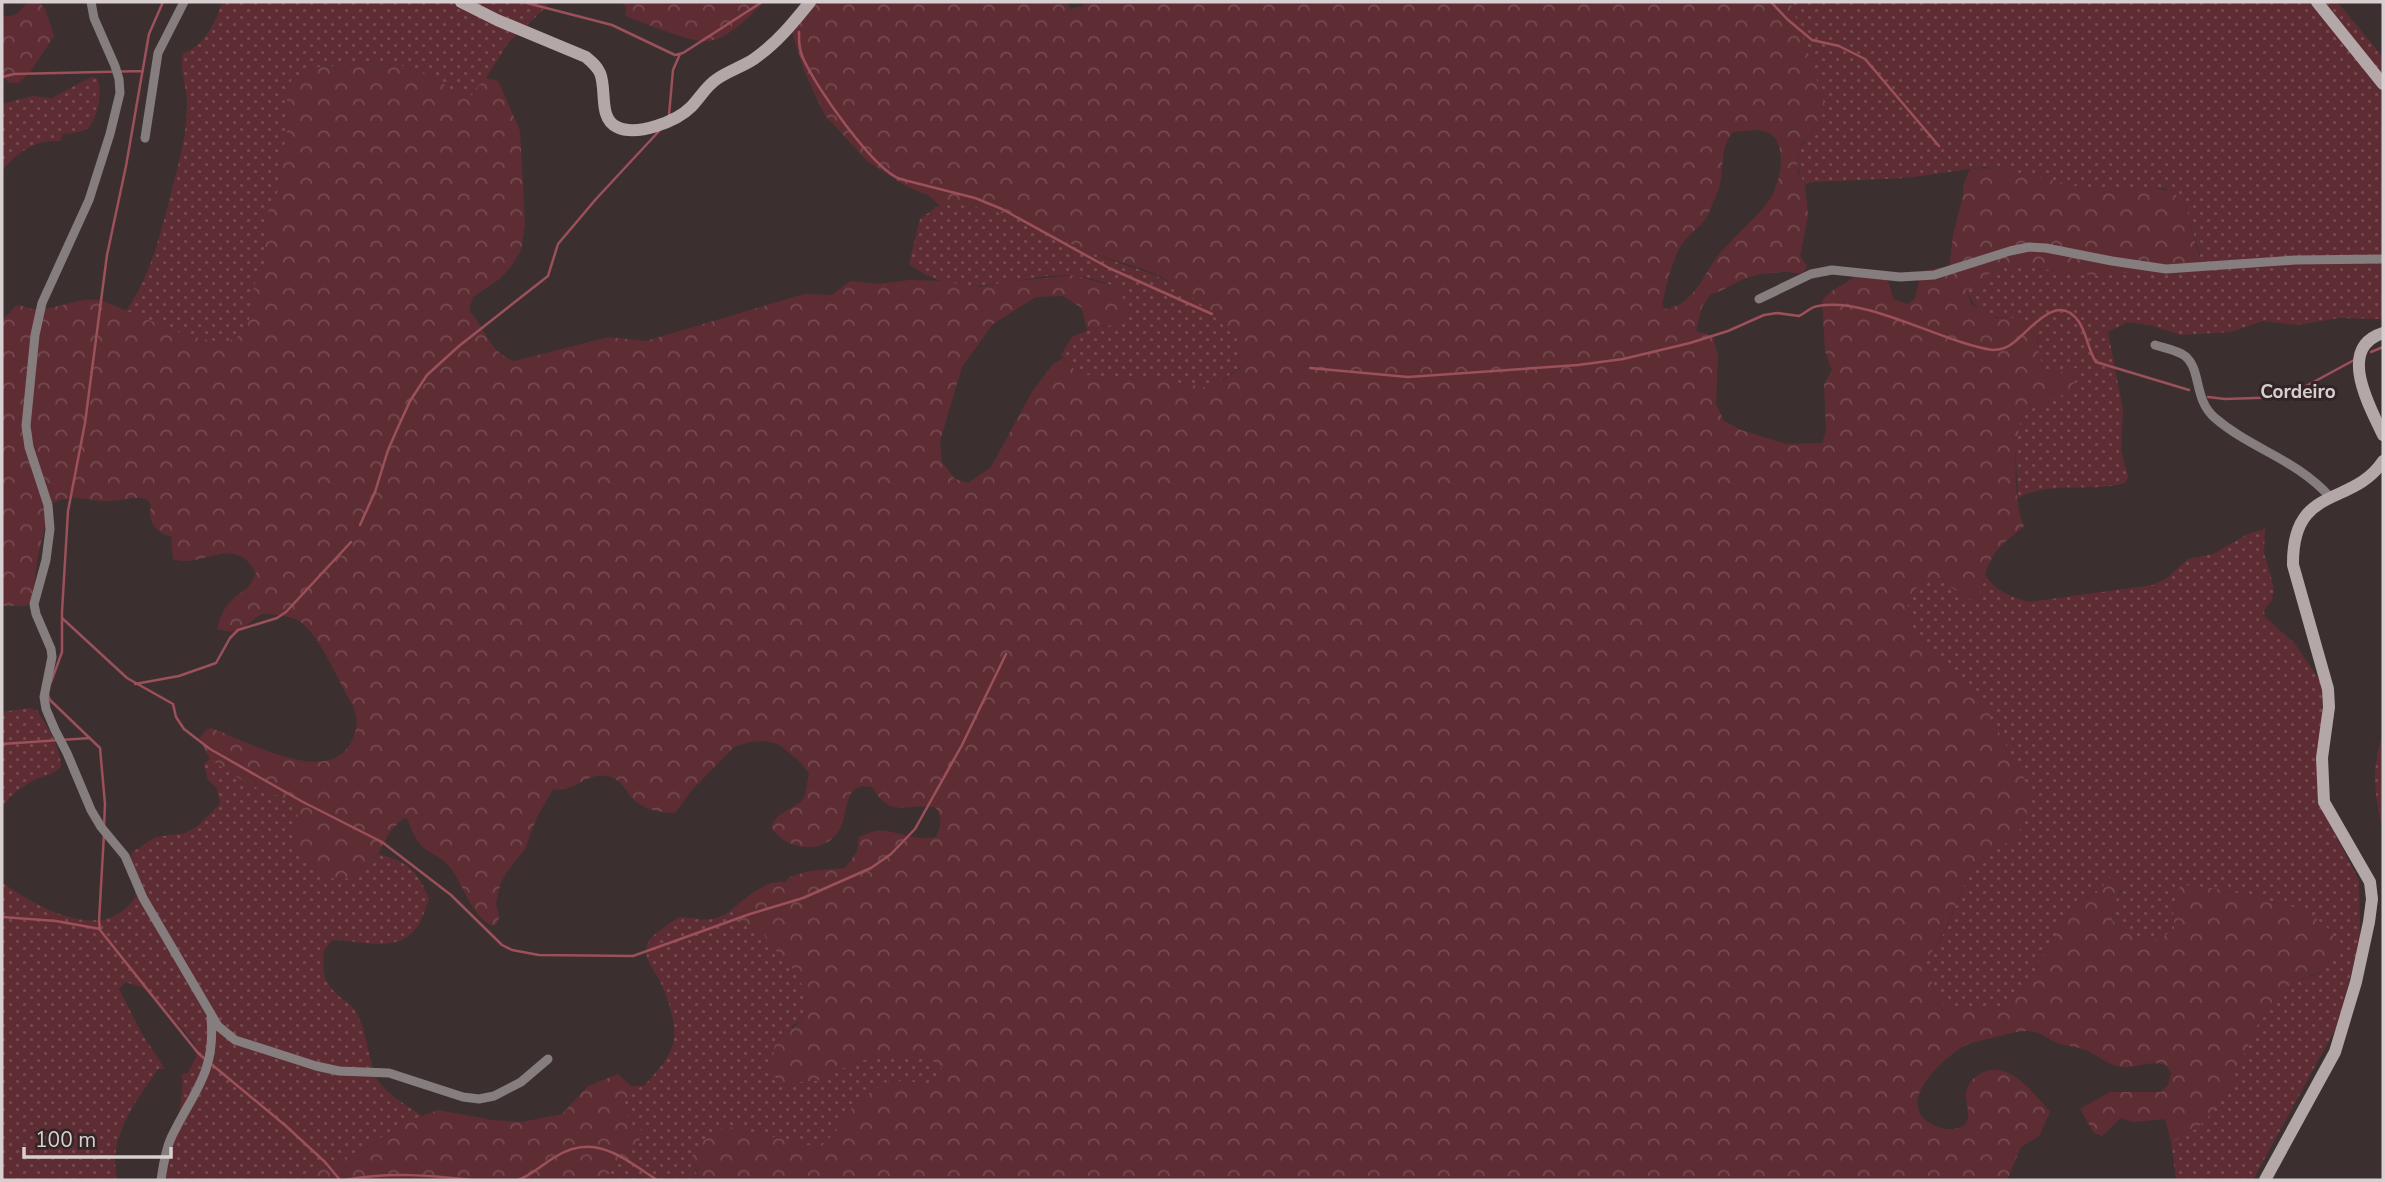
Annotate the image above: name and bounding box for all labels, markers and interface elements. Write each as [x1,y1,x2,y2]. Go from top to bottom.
district label: Cordeiro [2260,379,2336,405]
scale bar [24,1116,172,1160]
text: 100 m [35,1126,96,1154]

